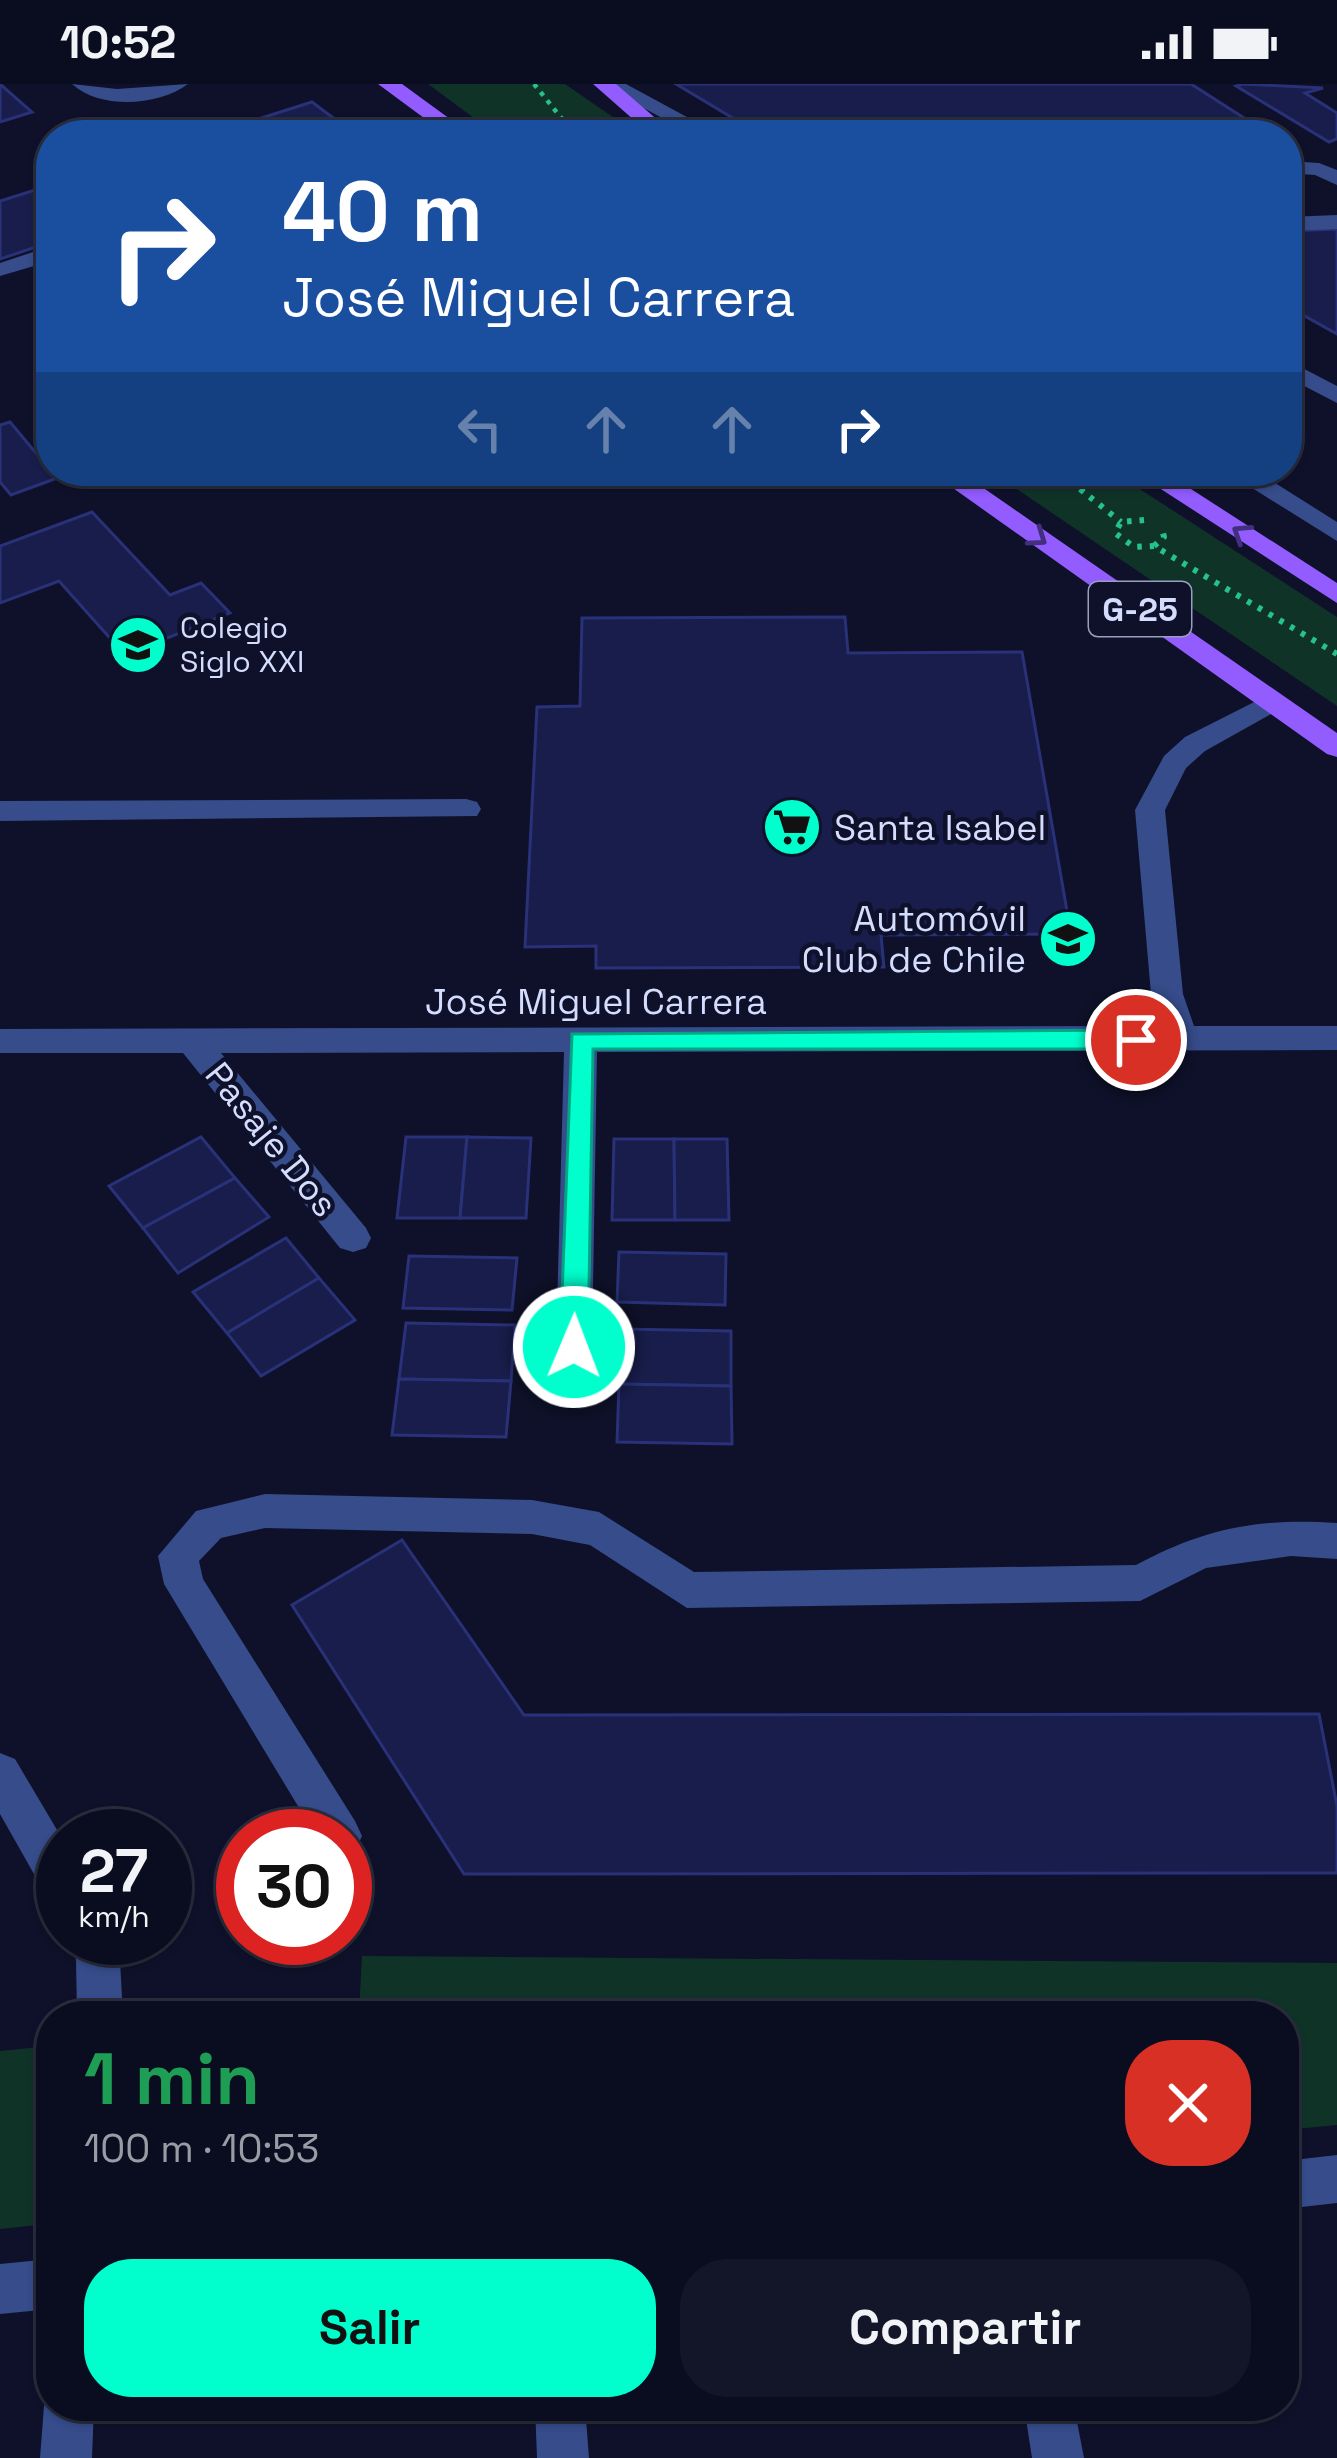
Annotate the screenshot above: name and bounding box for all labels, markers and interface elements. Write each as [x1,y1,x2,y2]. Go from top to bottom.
text: 10:52 [60,14,176,71]
text: 40 m [282,158,483,266]
icon: right [84,168,240,324]
text: José Miguel Carrera [282,263,795,332]
icon: left [447,396,513,462]
icon: ahead [573,396,639,462]
icon: ahead [699,396,765,462]
icon: right [825,396,891,462]
one-way arrow [1025,524,1047,546]
one-way arrow [1233,526,1255,548]
road number: G-25 [1089,582,1191,636]
place label: Colegio Siglo XXI [180,608,304,681]
school or university icon: Colegio Siglo XXI [107,614,169,676]
supermarket icon: Santa Isabel [761,796,823,858]
place label: Santa Isabel [834,805,1046,851]
place label: Automóvil Club de Chile [802,896,1026,983]
school or university icon: Automóvil Club de Chile [1037,908,1099,970]
street label: José Miguel Carrera [425,979,767,1025]
pin [1085,989,1187,1091]
icon: arrive [1103,1007,1169,1073]
street label: Pasaje Dos [195,1053,348,1226]
position arrow [511,1284,637,1410]
speed limit sign: 30 [216,1809,372,1965]
text: 27 [80,1833,148,1910]
text: km/h [78,1897,150,1936]
text: 1 min [84,2033,260,2125]
button: close [1125,2040,1251,2166]
text: 100 m · 10:53 [84,2124,319,2173]
button: Salir [84,2259,656,2397]
button: Compartir [680,2259,1251,2397]

